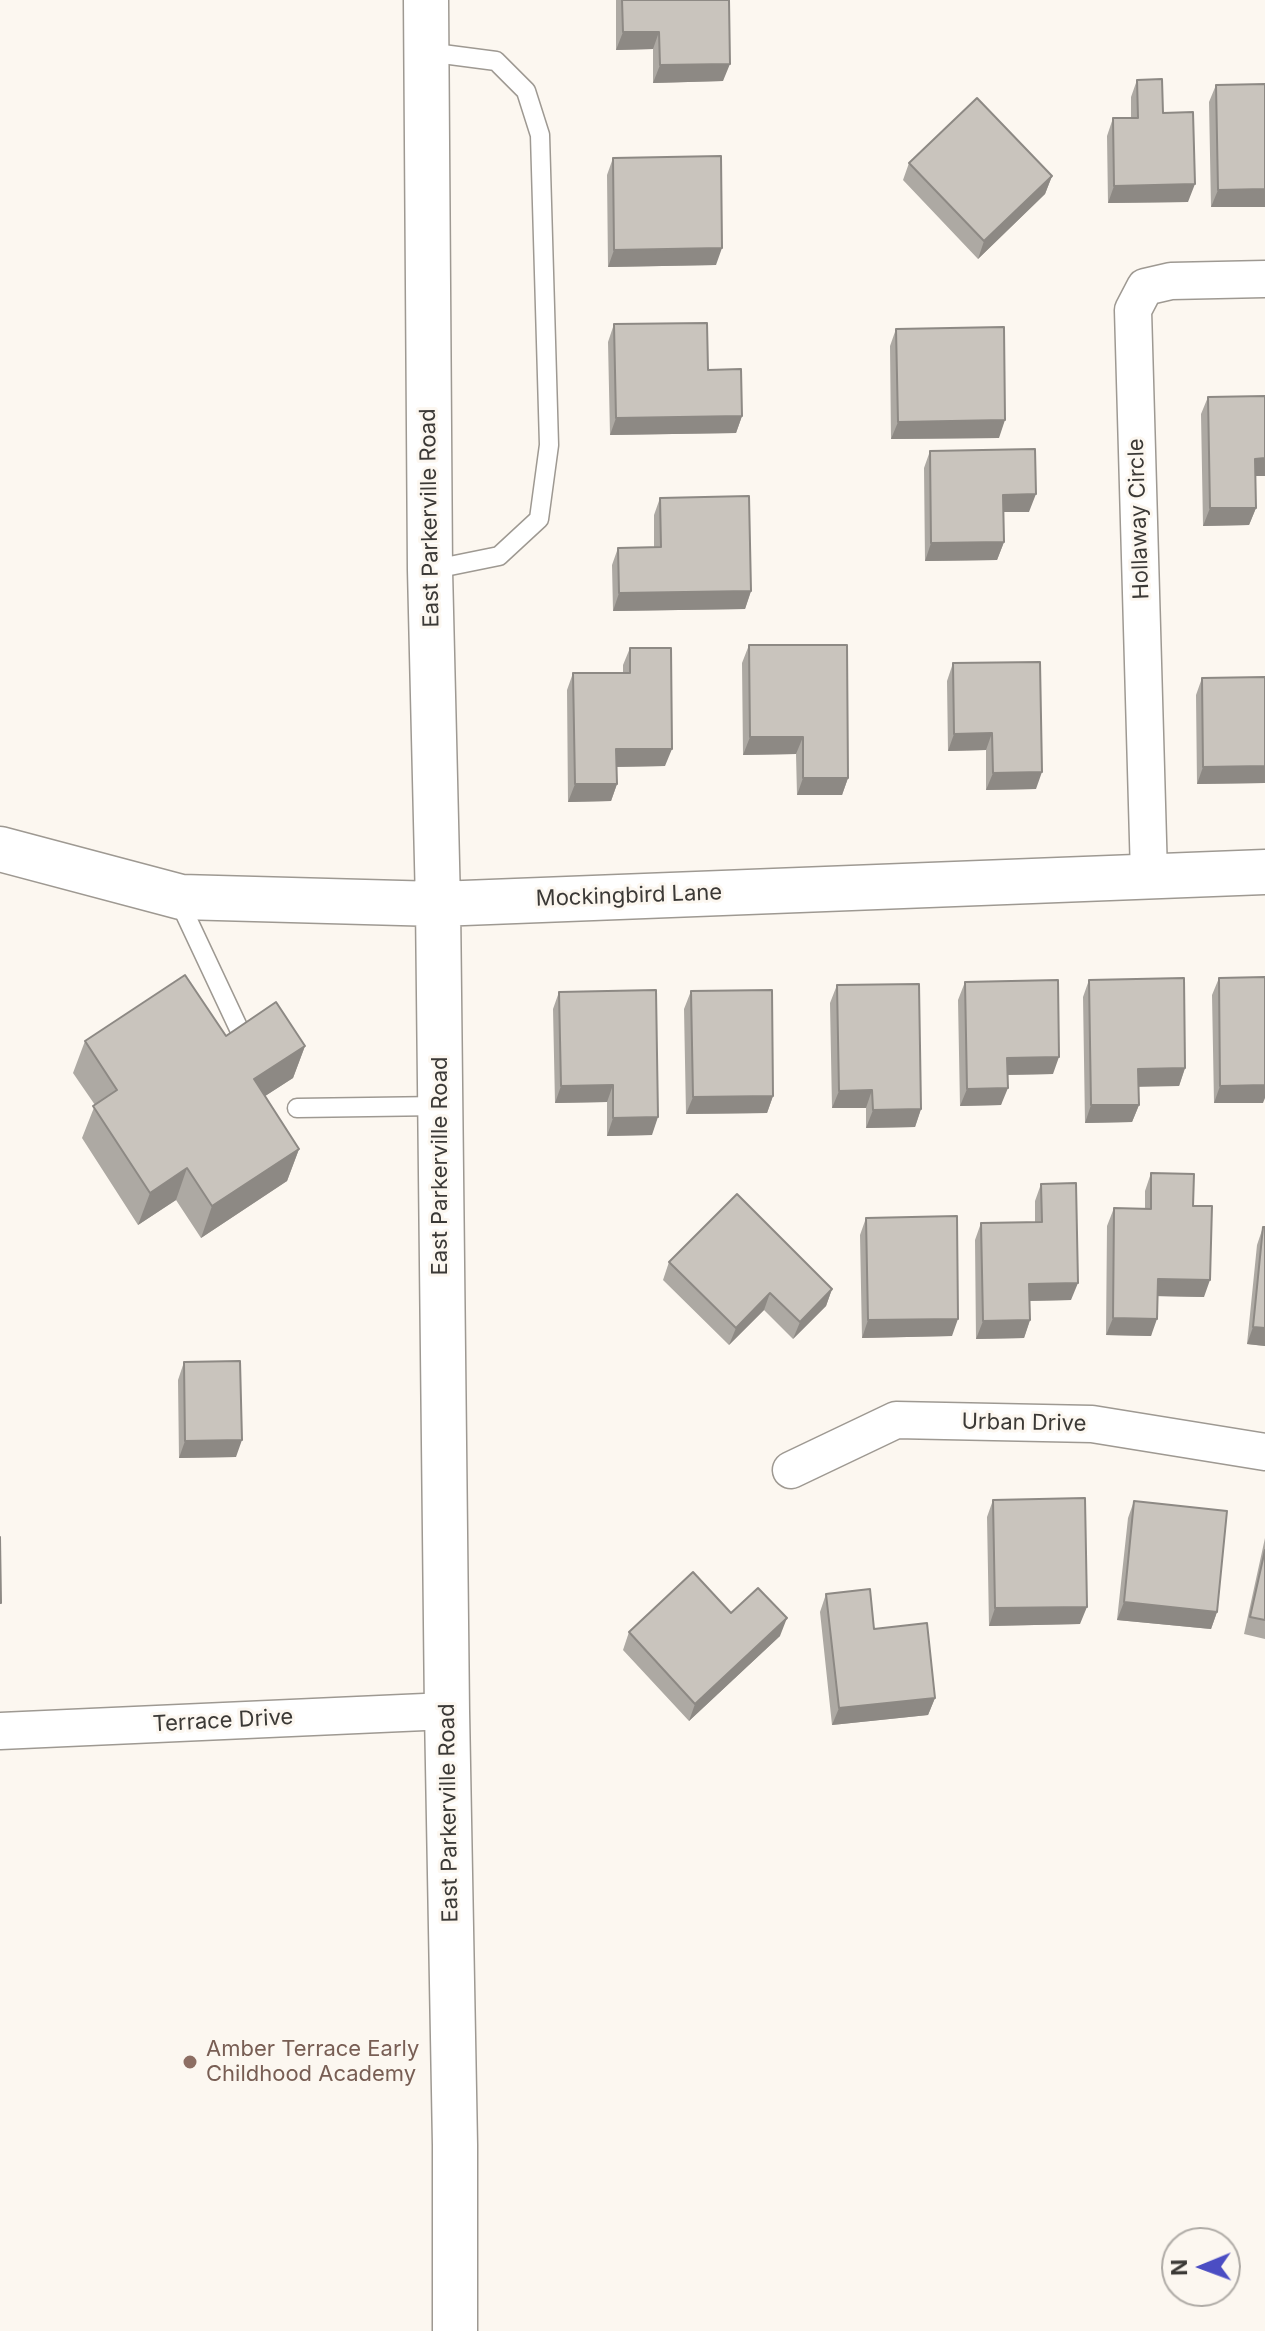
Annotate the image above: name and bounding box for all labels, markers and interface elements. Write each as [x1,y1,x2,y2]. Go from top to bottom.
street label: East Parkerville Road [415,408,445,628]
street label: Hollaway Circle [1123,438,1155,600]
street label: Mockingbird Lane [535,880,723,912]
street label: East Parkerville Road [427,1056,453,1276]
street label: Urban Drive [961,1409,1087,1437]
street label: East Parkerville Road [434,1703,464,1923]
street label: Terrace Drive [152,1704,294,1738]
place label: Amber Terrace Early Childhood Academy [206,2036,419,2088]
marker: Amber Terrace Early Childhood Academy [181,2053,199,2071]
north arrow [1161,2227,1241,2307]
text: N [1166,2259,1192,2276]

